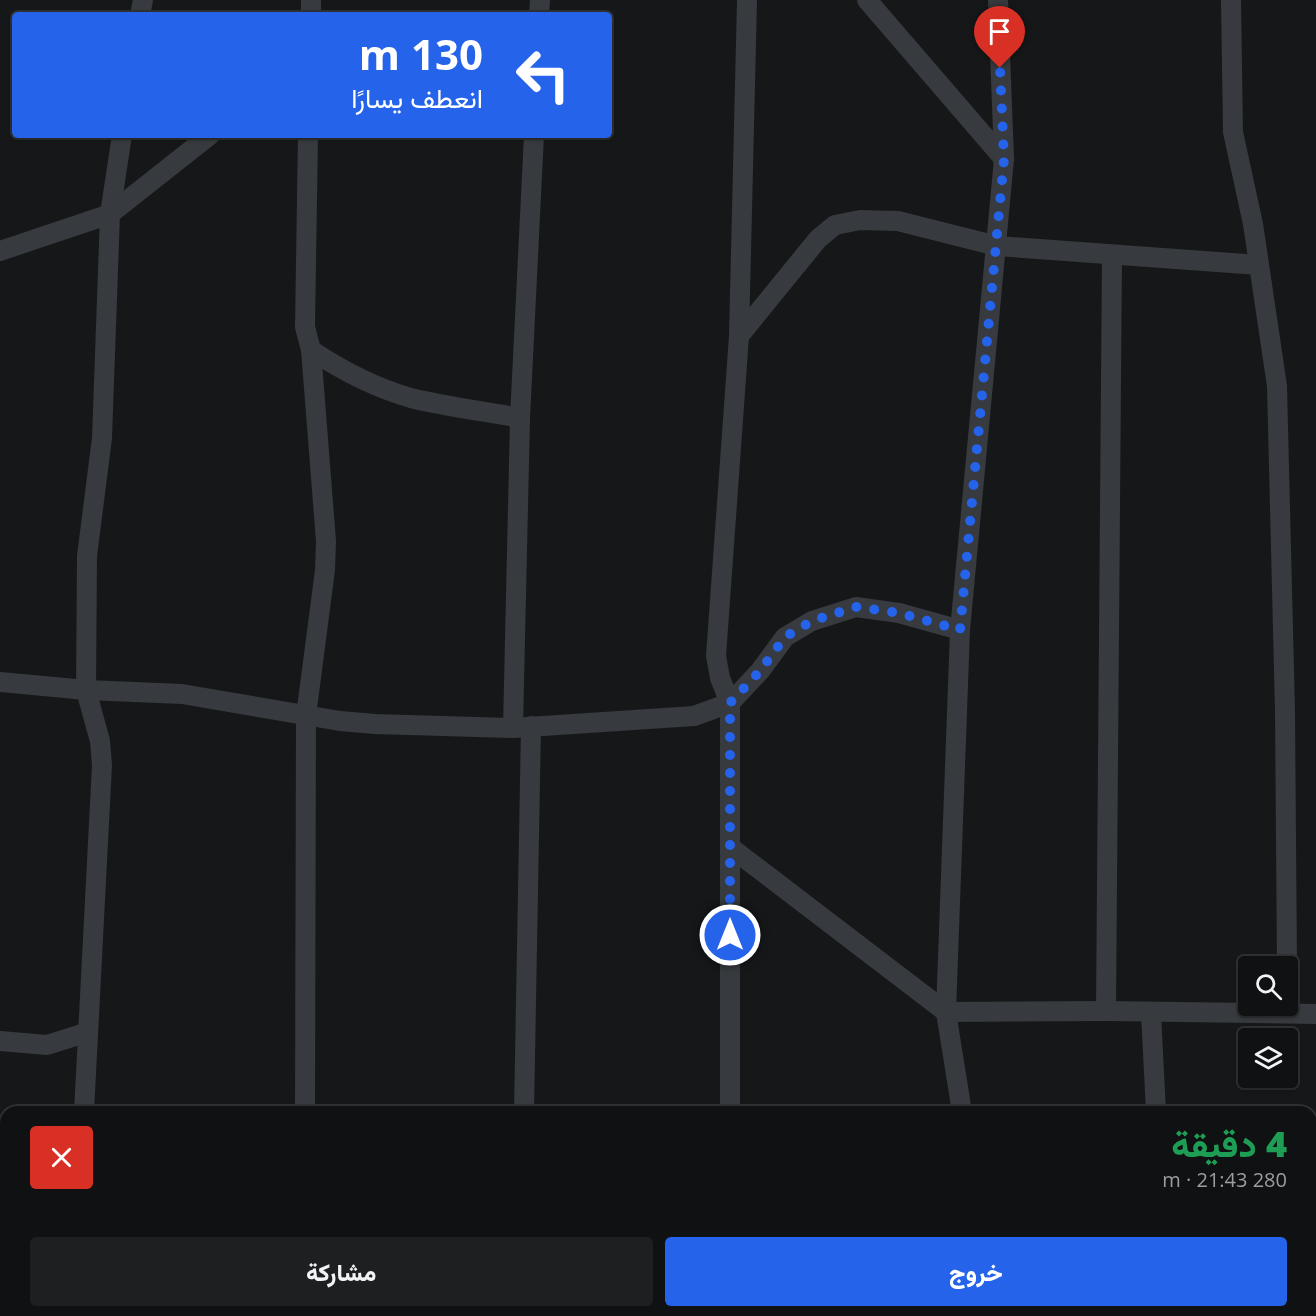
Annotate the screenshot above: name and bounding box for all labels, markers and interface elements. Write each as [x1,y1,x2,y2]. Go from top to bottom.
pin [974,6,1025,68]
icon: arrive [983,15,1016,48]
text: 130 m [359,25,483,82]
icon: left [504,36,582,114]
text: انعطف يسارًا [351,79,483,116]
position arrow [698,903,762,967]
map controls [1238,956,1298,1088]
button: search [1238,956,1298,1016]
button: layers [1238,1028,1298,1088]
text: 4 دقيقة [1171,1119,1287,1168]
button: close [30,1126,93,1189]
text: 280 m · 21:43 [1162,1166,1287,1193]
button: مشاركة [30,1237,653,1306]
button: خروج [665,1237,1287,1306]

